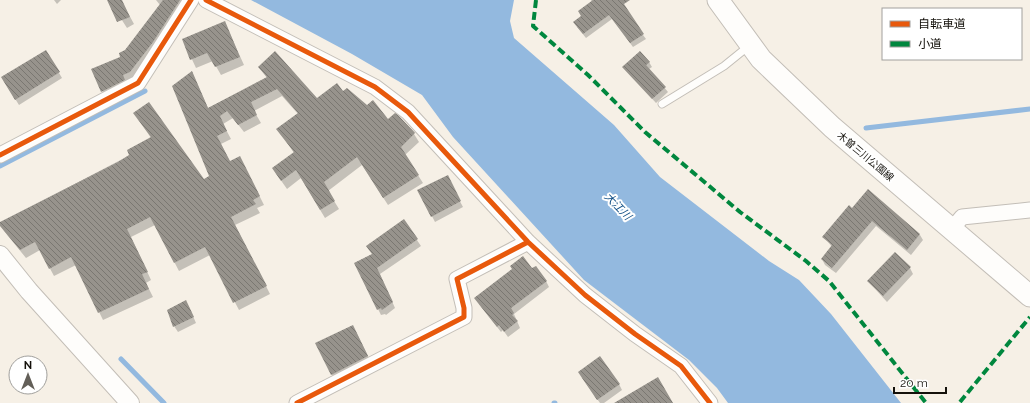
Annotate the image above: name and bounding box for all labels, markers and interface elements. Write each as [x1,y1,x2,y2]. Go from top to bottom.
legend [882,8,1022,60]
text: 自転車道 [918,17,966,31]
text: 小道 [918,37,942,51]
street label: 木曽三川公園線 [835,130,896,183]
water label: 大江川 [602,190,634,223]
north arrow [8,355,48,395]
text: N [24,359,32,372]
scale bar [894,369,946,395]
text: 20 m [900,376,928,390]

